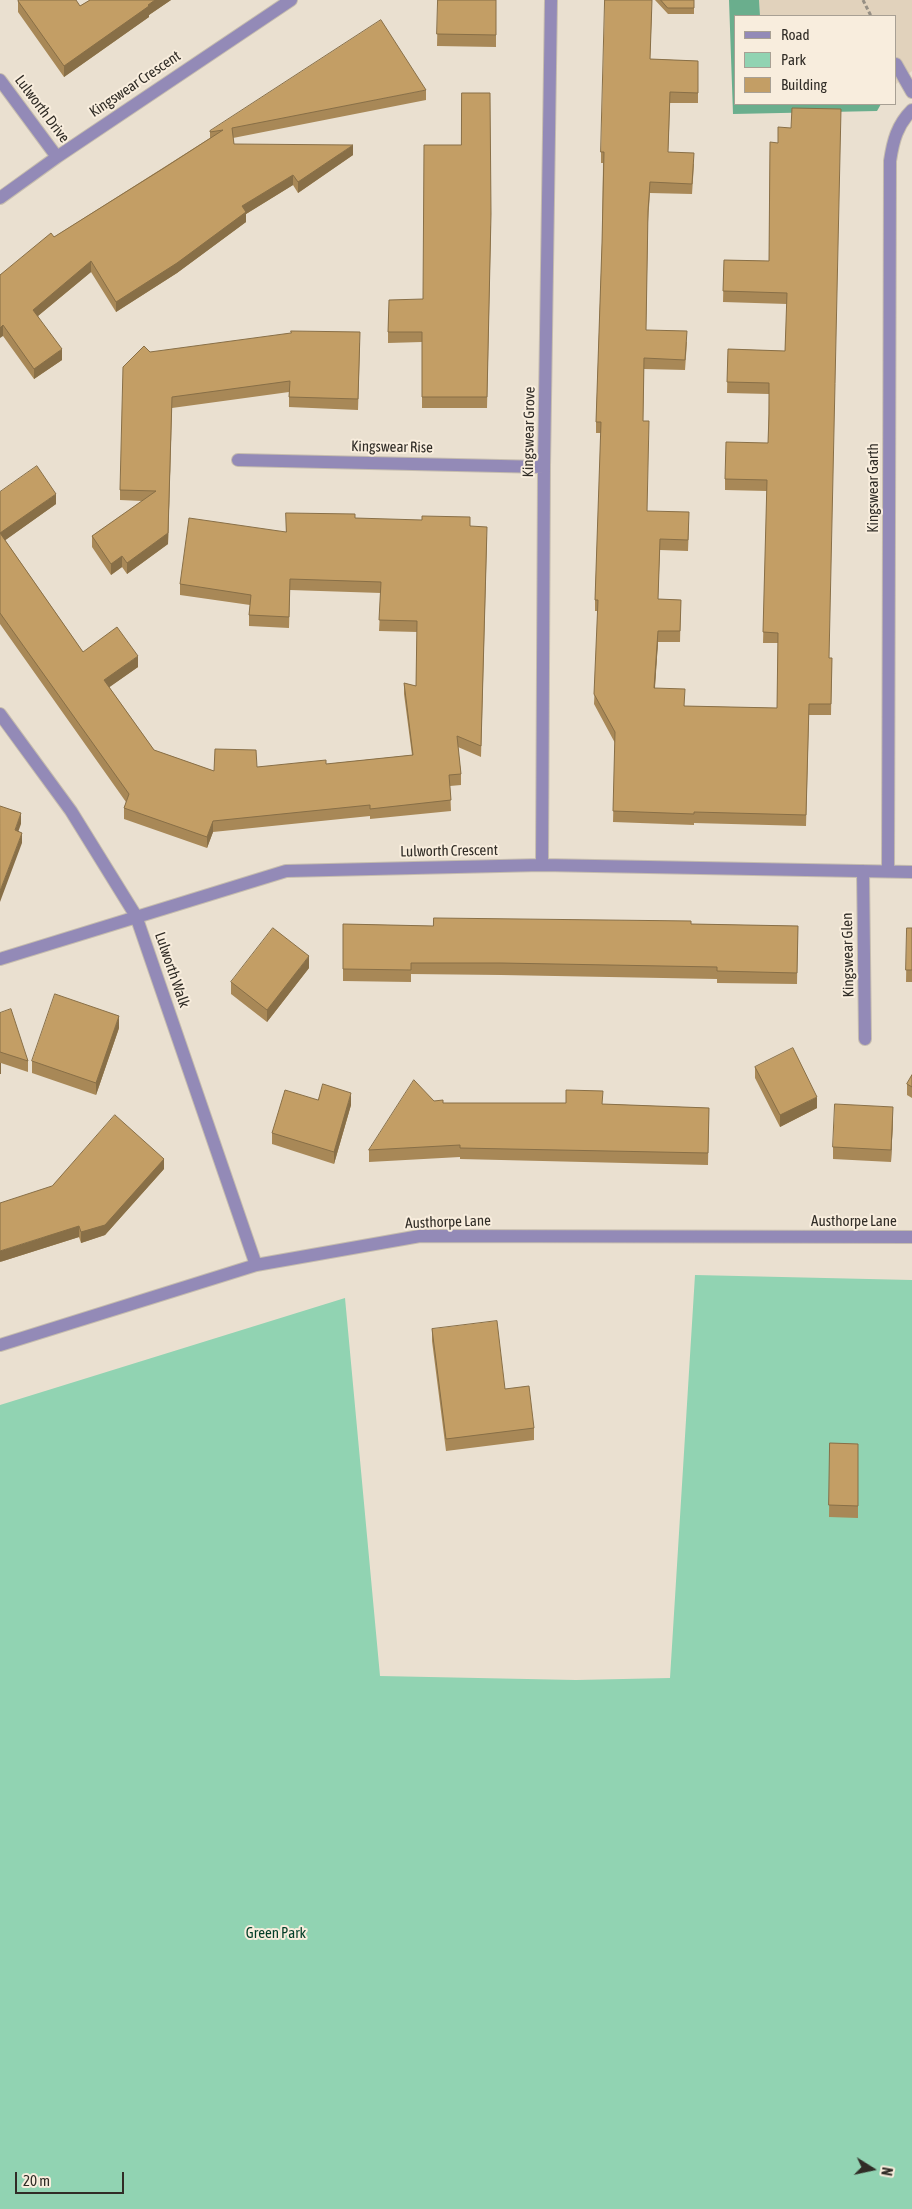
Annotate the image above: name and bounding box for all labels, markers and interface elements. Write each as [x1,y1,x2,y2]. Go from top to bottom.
legend [734,15,897,105]
text: Road [781,26,810,43]
street label: Kingswear Crescent [86,47,184,121]
text: Park [781,51,806,68]
street label: Lulworth Drive [11,72,73,146]
text: Building [781,76,827,93]
street label: Kingswear Grove [519,386,539,478]
street label: Kingswear Rise [351,437,433,457]
street label: Kingswear Garth [864,443,882,533]
street label: Lulworth Crescent [400,841,498,861]
street label: Kingswear Glen [838,912,858,998]
street label: Lulworth Walk [151,930,193,1010]
street label: Austhorpe Lane [405,1212,491,1232]
street label: Austhorpe Lane [811,1212,897,1230]
park label: Green Park [246,1924,306,1942]
north arrow [847,2144,897,2194]
scale bar [18,2162,126,2194]
text: N [878,2166,895,2177]
text: 20 m [23,2172,50,2189]

